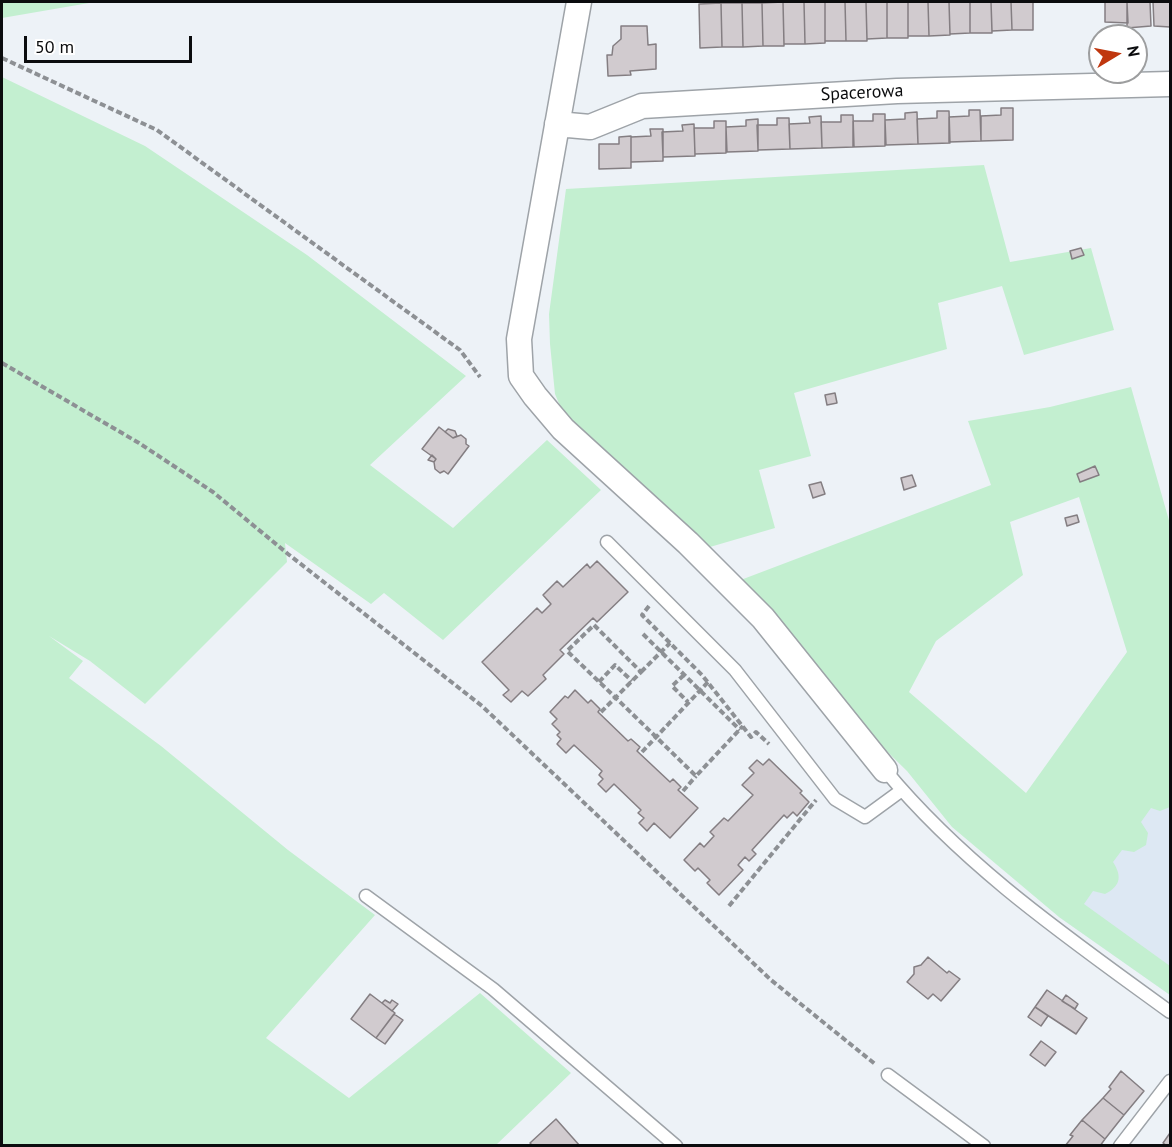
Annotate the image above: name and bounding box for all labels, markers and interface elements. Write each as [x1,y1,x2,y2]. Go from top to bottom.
scale bar [27,24,195,62]
north arrow [1088,24,1148,84]
text: 50 m [35,35,74,58]
text: N [1123,44,1145,58]
street label: Spacerowa [820,80,904,106]

